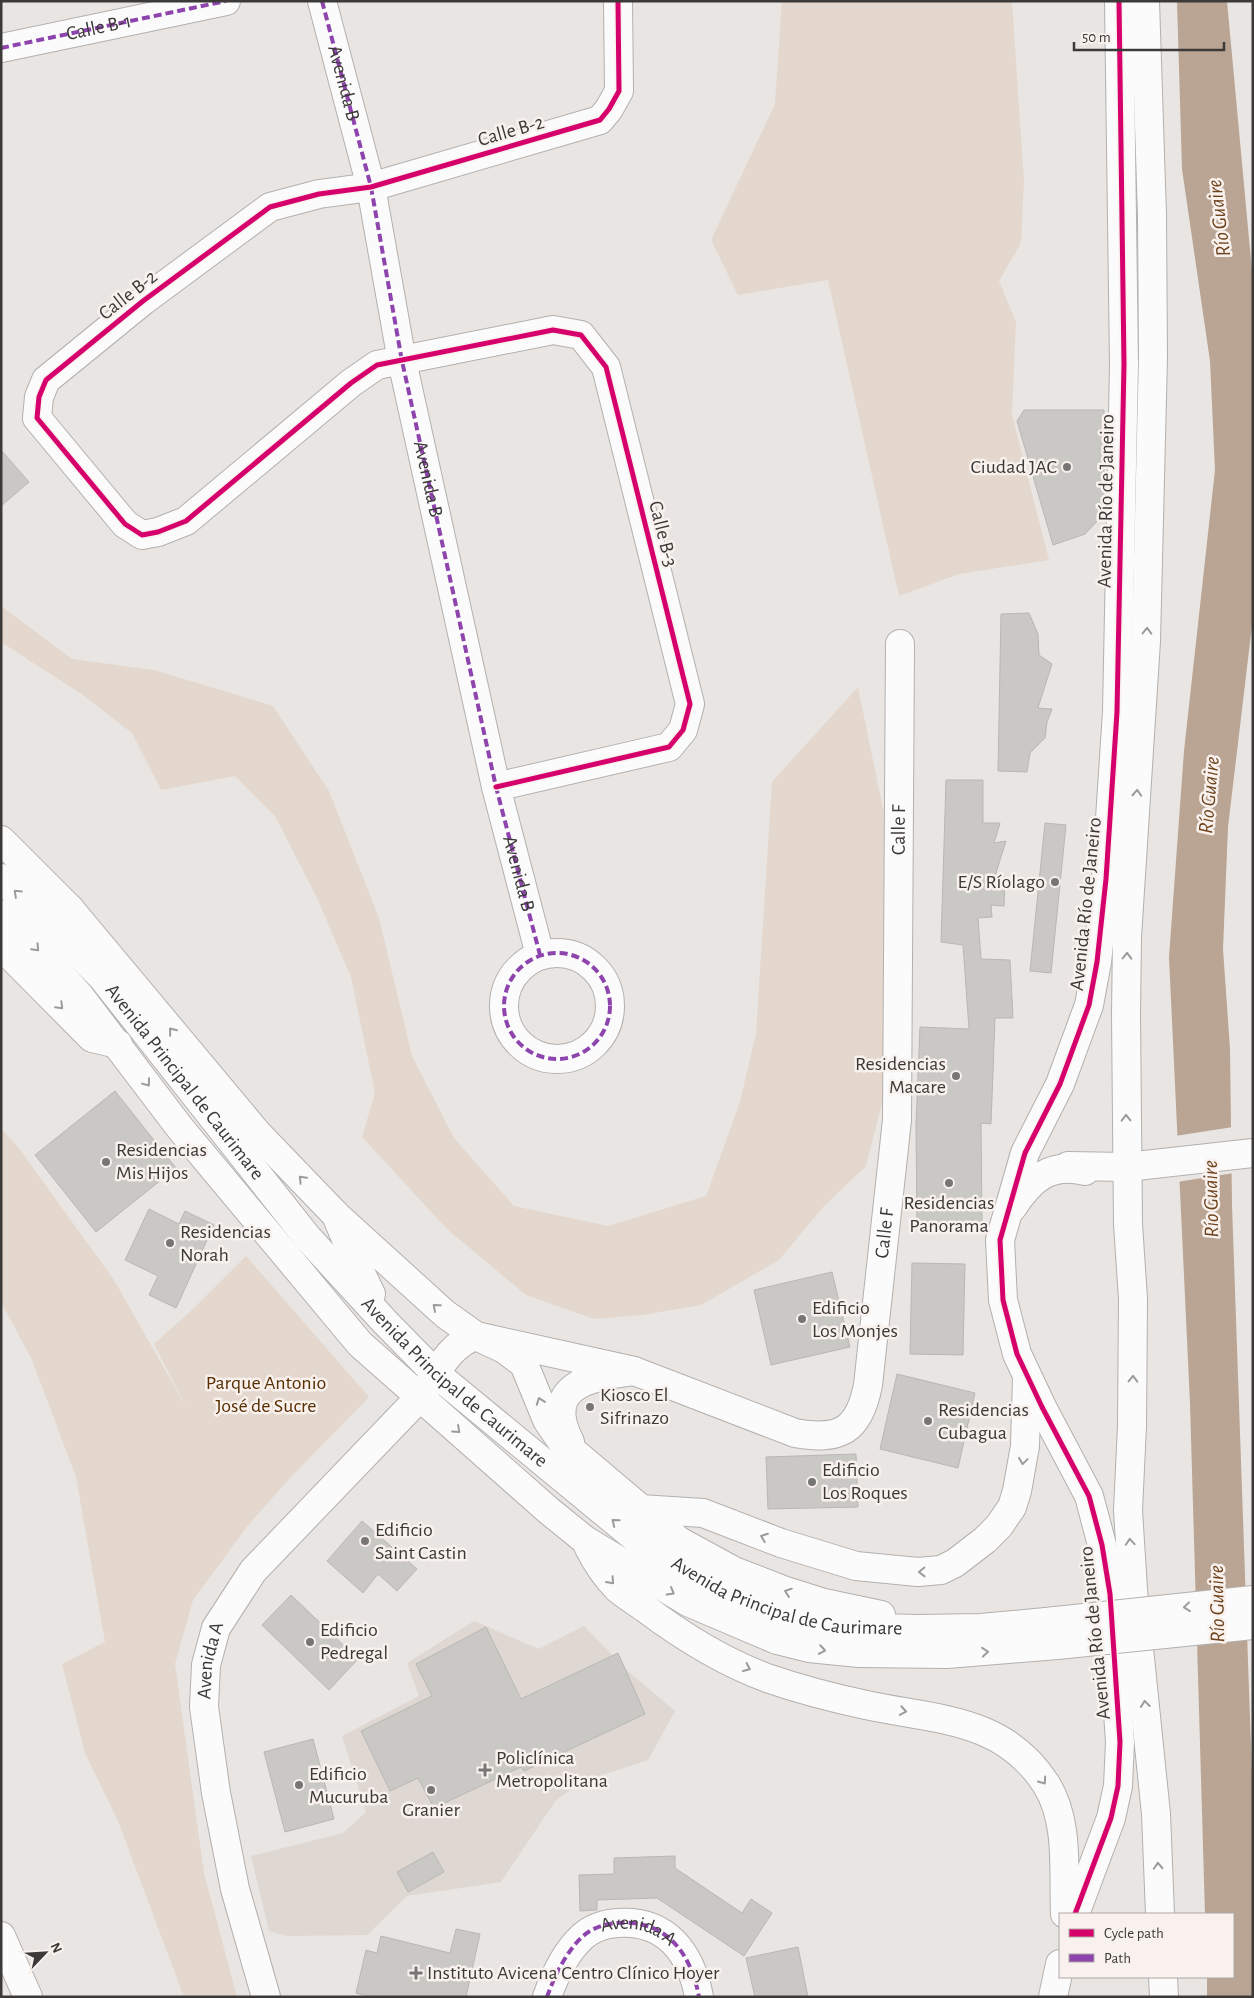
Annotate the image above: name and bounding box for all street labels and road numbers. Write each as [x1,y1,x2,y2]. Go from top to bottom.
street label: Calle B-1 [65,11,133,44]
street label: Avenida B [324,43,363,123]
street label: Calle B-2 [476,112,546,150]
street label: Calle B-2 [95,266,161,324]
street label: Avenida Río de Janeiro [1094,414,1118,588]
street label: Avenida B [410,439,446,519]
street label: Calle B-3 [645,499,681,569]
street label: Calle F [889,804,909,855]
street label: Avenida Río de Janeiro [1067,816,1105,992]
street label: Avenida B [499,834,538,914]
street label: Avenida Principal de Caurimare [102,980,268,1184]
street label: Calle F [872,1207,897,1259]
street label: Avenida Principal de Caurimare [358,1293,551,1471]
street label: Avenida Río de Janeiro [1076,1545,1114,1721]
street label: Avenida Principal de Caurimare [668,1553,903,1639]
street label: Avenida A [194,1619,227,1700]
street label: Avenida A [598,1913,681,1950]

